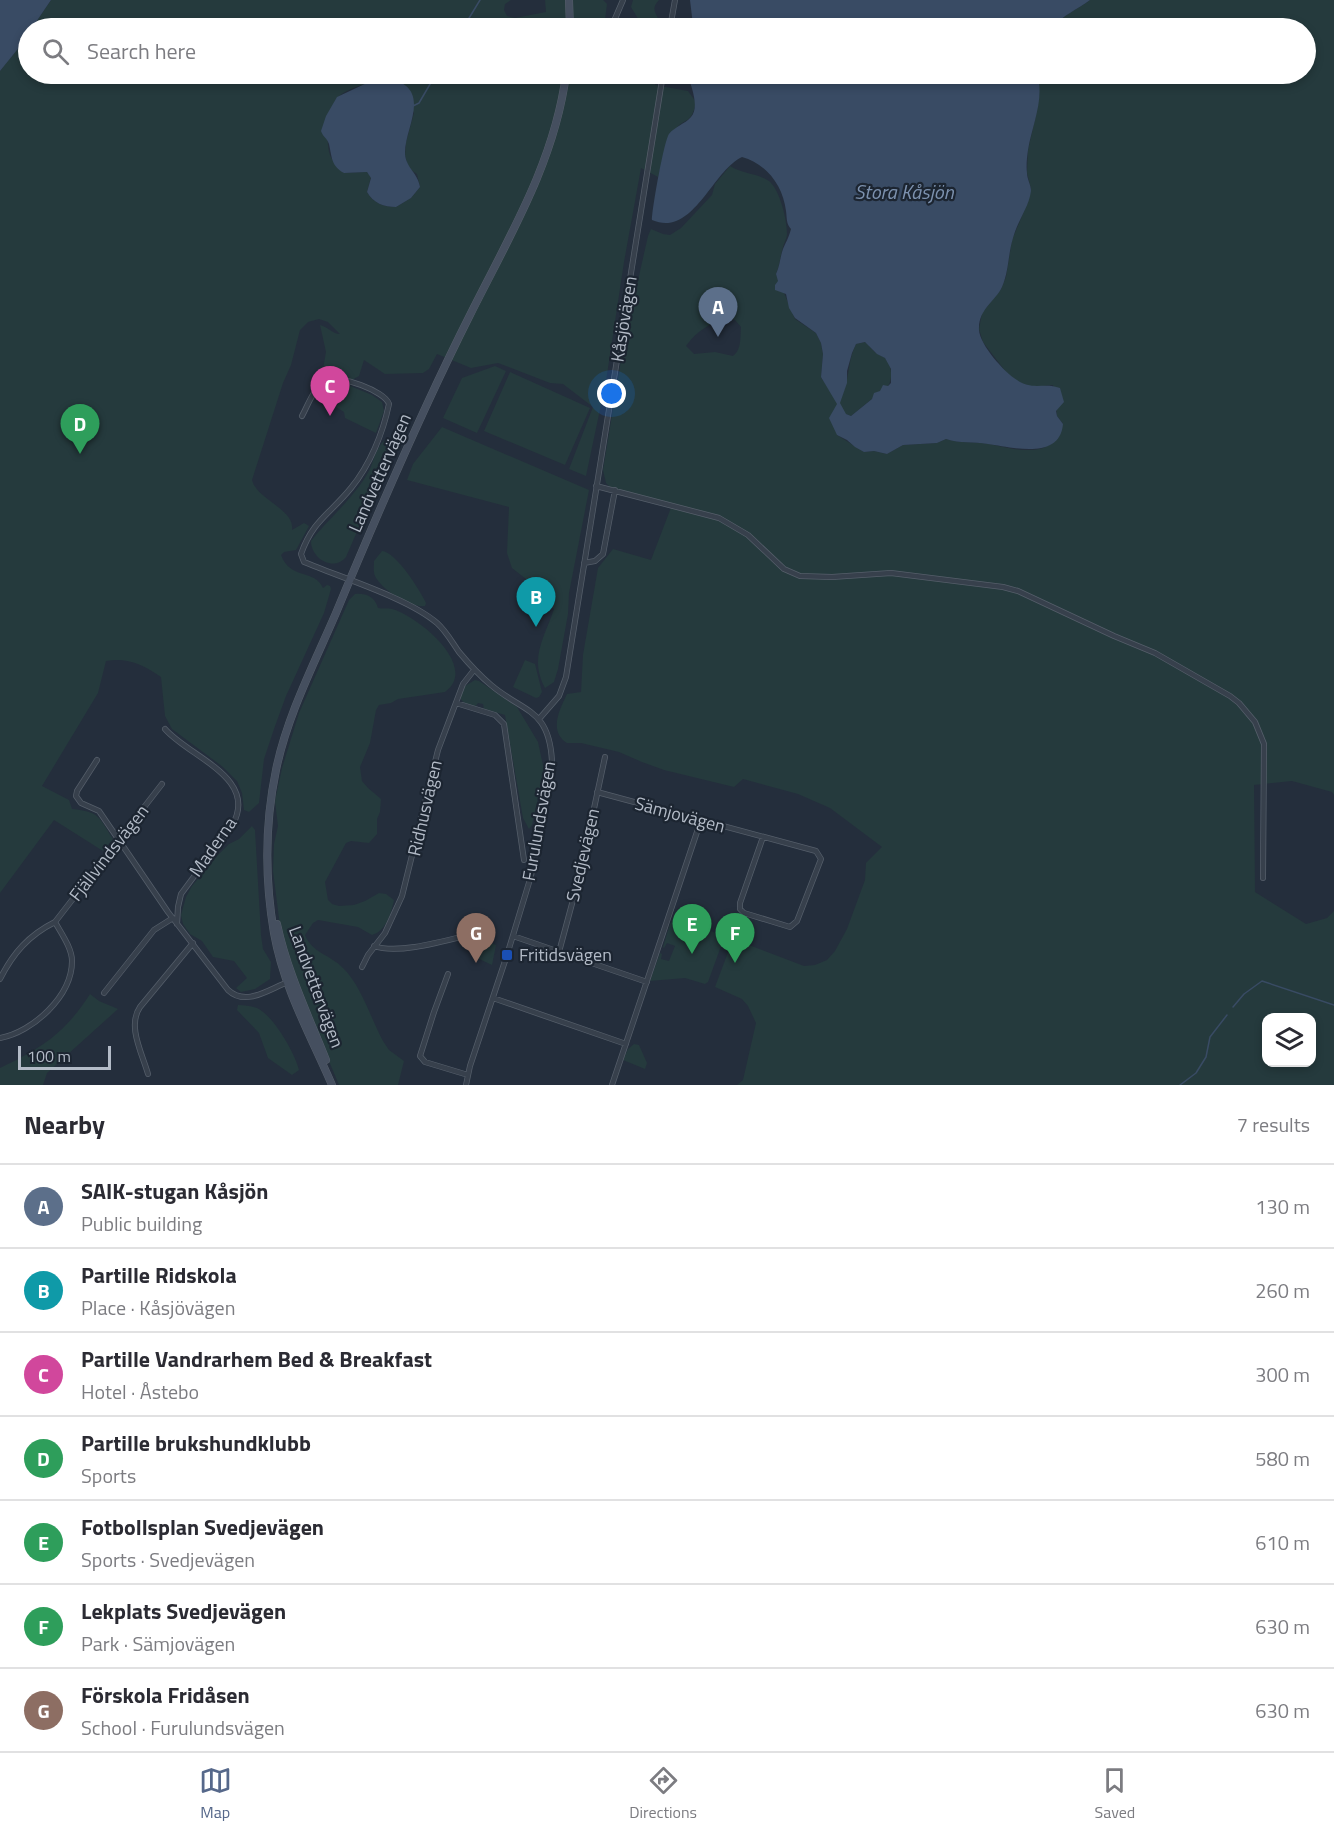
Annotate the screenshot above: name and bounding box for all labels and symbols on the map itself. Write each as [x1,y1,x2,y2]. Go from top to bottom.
water label: Stora Kåsjön [854,176,955,207]
street label: Kåsjövägen [603,274,644,364]
pin: A [698,288,738,337]
pin: C [310,366,350,416]
your location [597,379,626,408]
pin: D [60,404,100,454]
street label: Landvettervägen [341,409,418,537]
pin: B [516,578,556,627]
street label: Ridhusvägen [400,757,449,858]
street label: Furulundsvägen [515,759,562,883]
street label: Sämjovägen [632,789,728,840]
street label: Fjällvindsvägen [62,799,155,907]
street label: Svedjevägen [559,806,606,904]
street label: Maderna [182,811,243,882]
pin: E [672,904,712,954]
pin: G [456,914,496,963]
pin: F [716,914,754,963]
street label: Landvettervägen [282,922,351,1052]
place label: Fritidsvägen [519,941,612,968]
marker: Fritidsvägen [500,948,514,962]
scale bar [18,1043,111,1070]

